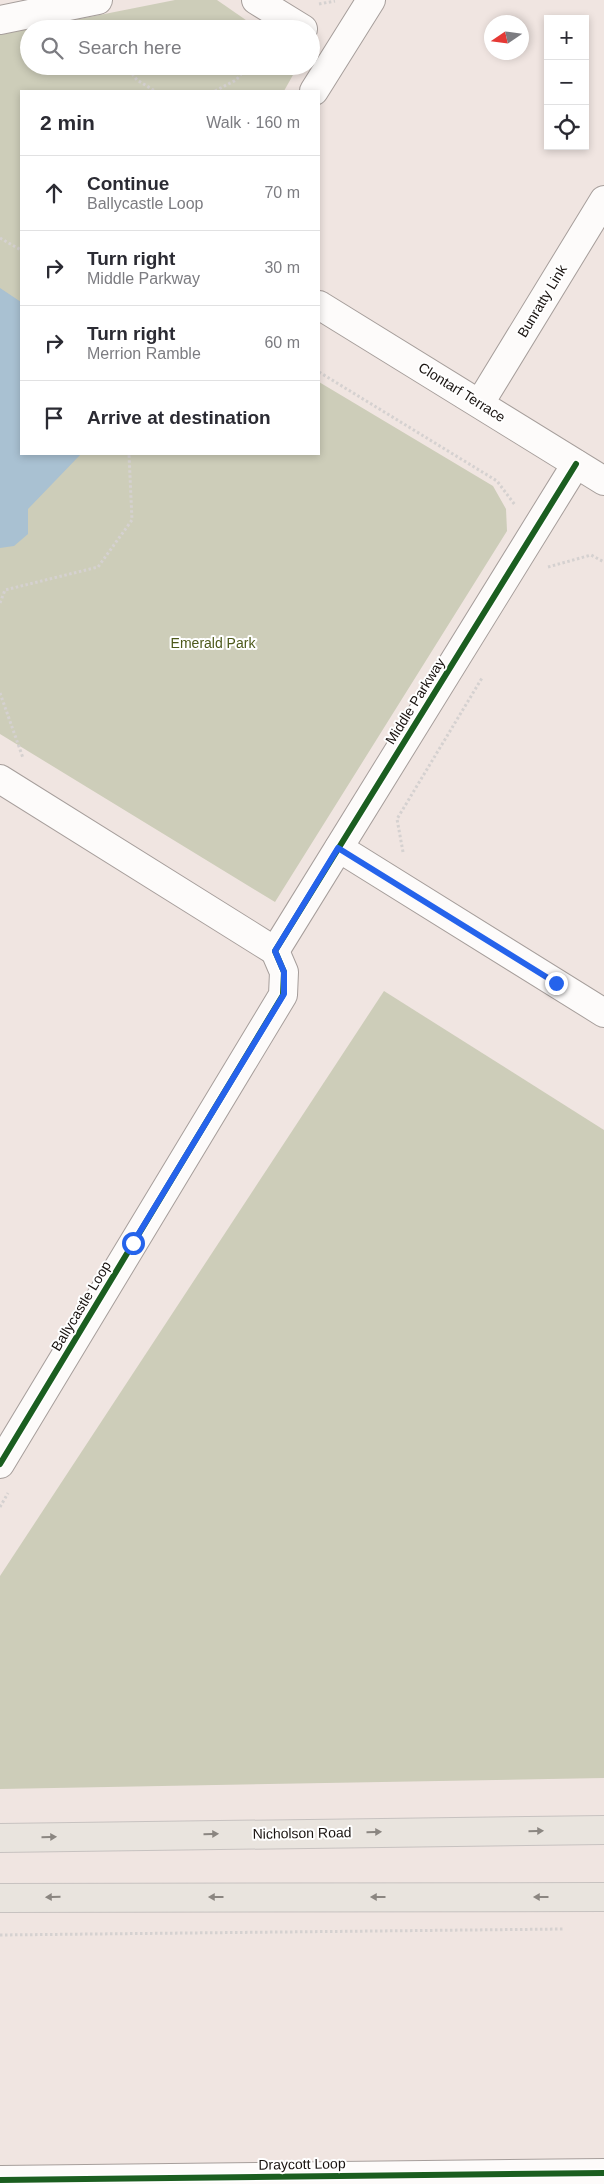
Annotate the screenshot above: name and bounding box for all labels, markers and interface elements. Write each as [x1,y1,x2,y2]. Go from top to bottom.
north arrow [484,15,529,60]
map controls [544,15,589,150]
button: + [544,15,589,60]
search box [20,20,320,75]
icon: search [38,34,66,62]
text: Search here [78,37,182,58]
button: − [544,60,589,105]
button: locate [544,105,589,150]
text: 2 min [40,111,95,134]
text: Walk · 160 m [206,114,300,131]
text: Continue [87,173,169,194]
icon: ahead [40,179,68,207]
text: 70 m [264,184,300,201]
text: Ballycastle Loop [87,195,204,212]
text: Turn right [87,248,175,269]
icon: right [40,254,68,282]
text: 30 m [264,259,300,276]
street label: Bunratty Link [514,261,570,340]
text: Middle Parkway [87,270,200,287]
text: Turn right [87,323,175,344]
icon: right [40,329,68,357]
text: 60 m [264,334,300,351]
text: Merrion Ramble [87,345,201,362]
street label: Clontarf Terrace [416,359,509,425]
icon: arrive [40,404,68,432]
text: Arrive at destination [87,407,271,428]
park label: Emerald Park [171,635,256,651]
street label: Middle Parkway [382,655,448,747]
route end [545,972,568,995]
route start [122,1232,145,1255]
street label: Ballycastle Loop [48,1258,114,1354]
street label: Nicholson Road [252,1824,352,1842]
one-way arrow [528,1826,544,1834]
one-way arrow [366,1828,382,1836]
one-way arrow [203,1830,219,1838]
one-way arrow [41,1833,57,1841]
one-way arrow [45,1893,61,1901]
one-way arrow [207,1893,223,1901]
one-way arrow [370,1893,386,1901]
one-way arrow [532,1893,548,1901]
street label: Draycott Loop [258,2155,346,2173]

